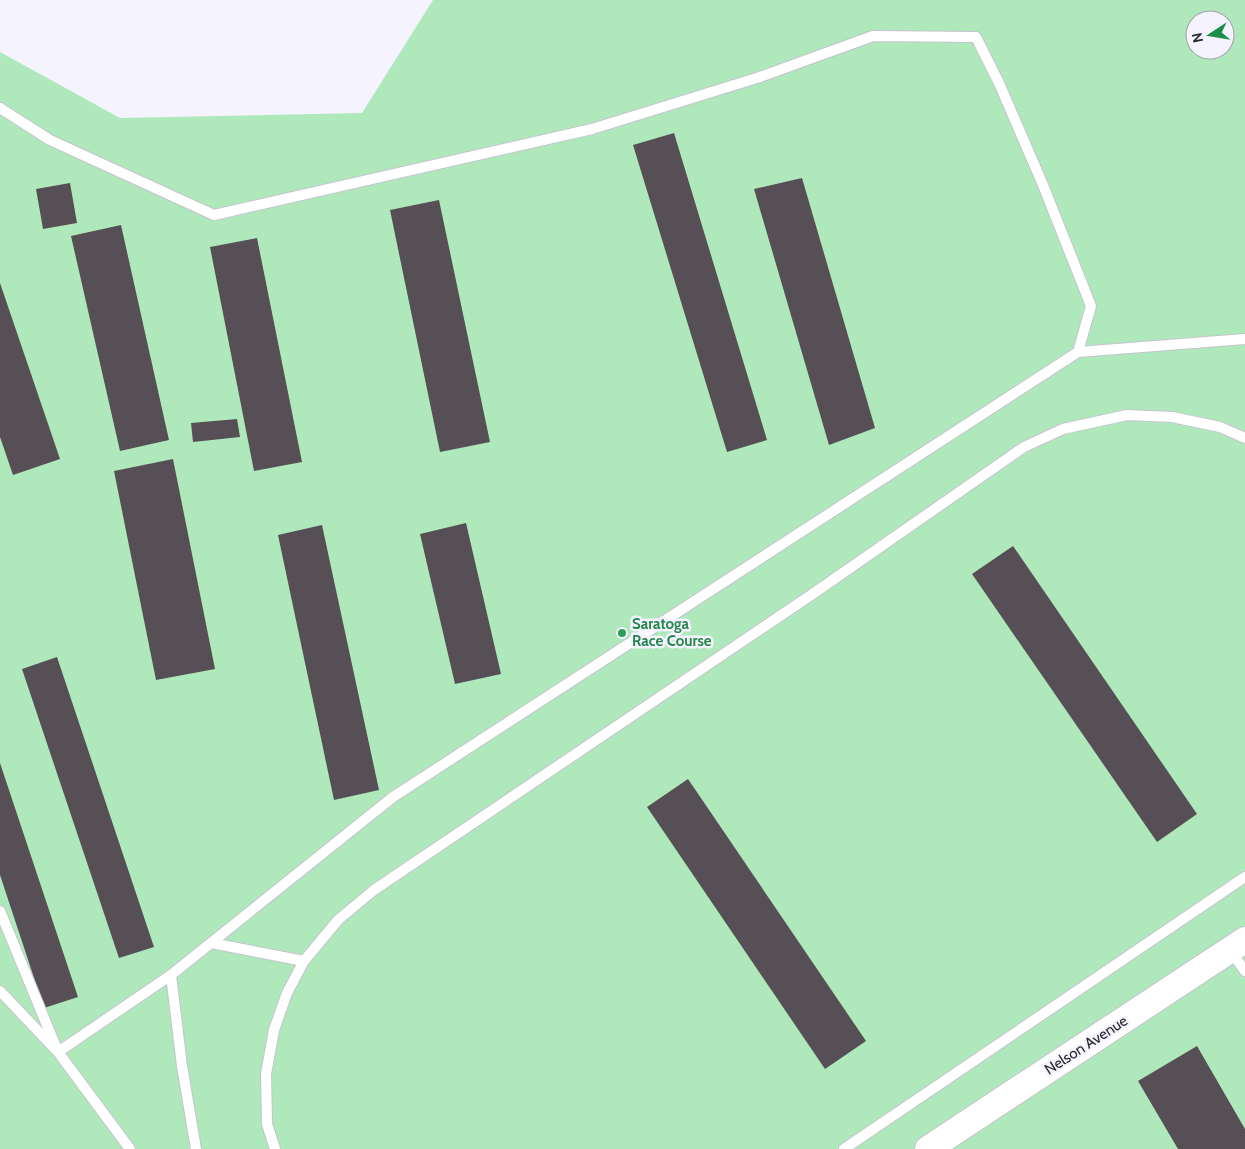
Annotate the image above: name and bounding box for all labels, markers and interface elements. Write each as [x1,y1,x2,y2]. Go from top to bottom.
north arrow [1185,10,1235,60]
text: N [1187,31,1207,44]
place label: Saratoga Race Course [632,615,712,650]
marker: Saratoga Race Course [616,627,628,639]
street label: Nelson Avenue [1041,1011,1131,1079]

